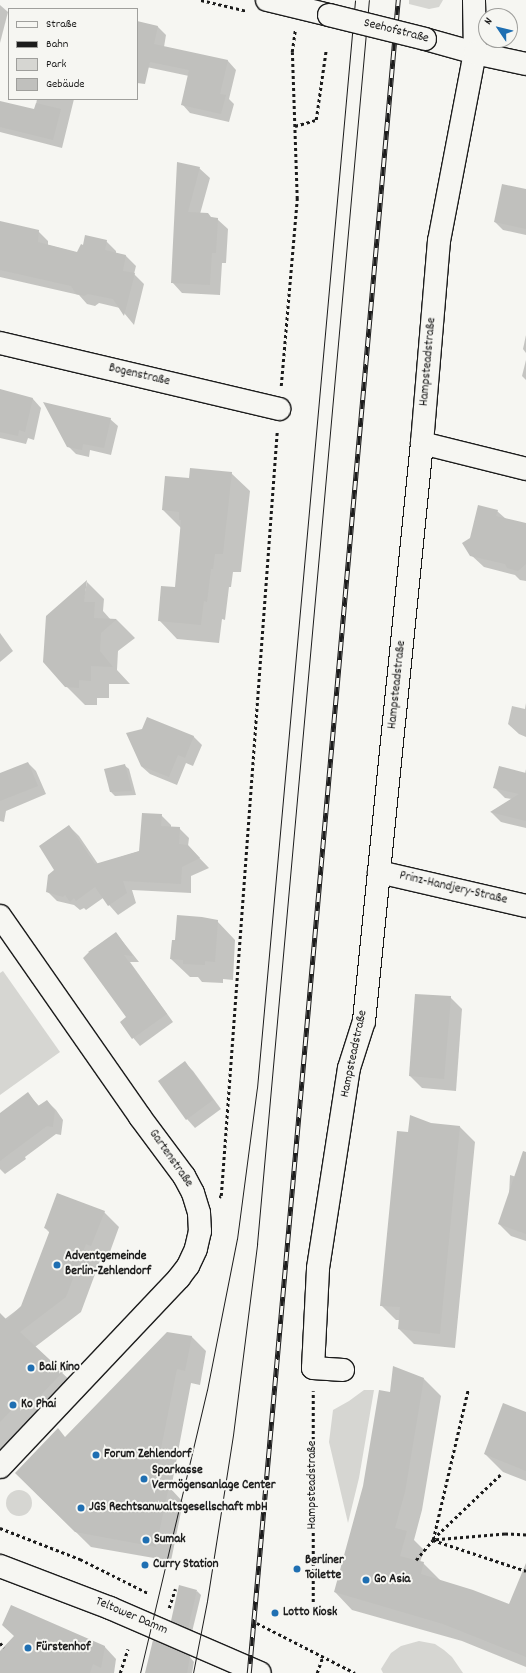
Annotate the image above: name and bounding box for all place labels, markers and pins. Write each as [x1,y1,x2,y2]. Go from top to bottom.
place label: Adventgemeinde Berlin-Zehlendorf [65,1250,151,1281]
marker: Adventgemeinde Berlin-Zehlendorf [52,1260,62,1270]
place label: Bali Kino [39,1360,80,1376]
marker: Bali Kino [26,1363,36,1373]
place label: Ko Phai [21,1397,56,1413]
marker: Ko Phai [8,1400,18,1410]
place label: Forum Zehlendorf [104,1447,191,1463]
marker: Forum Zehlendorf [91,1450,101,1460]
place label: Sparkasse Vermögensanlage Center [152,1464,276,1495]
marker: Sparkasse Vermögensanlage Center [139,1474,149,1484]
place label: JGS Rechtsanwaltsgesellschaft mbH [89,1500,268,1516]
marker: JGS Rechtsanwaltsgesellschaft mbH [76,1503,86,1513]
place label: Sumak [154,1532,186,1548]
marker: Sumak [141,1535,151,1545]
place label: Berliner Toilette [305,1554,344,1585]
place label: Curry Station [153,1557,219,1573]
marker: Curry Station [140,1560,150,1570]
marker: Berliner Toilette [292,1564,302,1574]
place label: Go Asia [374,1572,410,1588]
marker: Go Asia [361,1575,371,1585]
place label: Lotto Kiosk [283,1605,337,1621]
marker: Lotto Kiosk [270,1608,280,1618]
place label: Fürstenhof [36,1640,91,1656]
marker: Fürstenhof [23,1643,33,1653]

